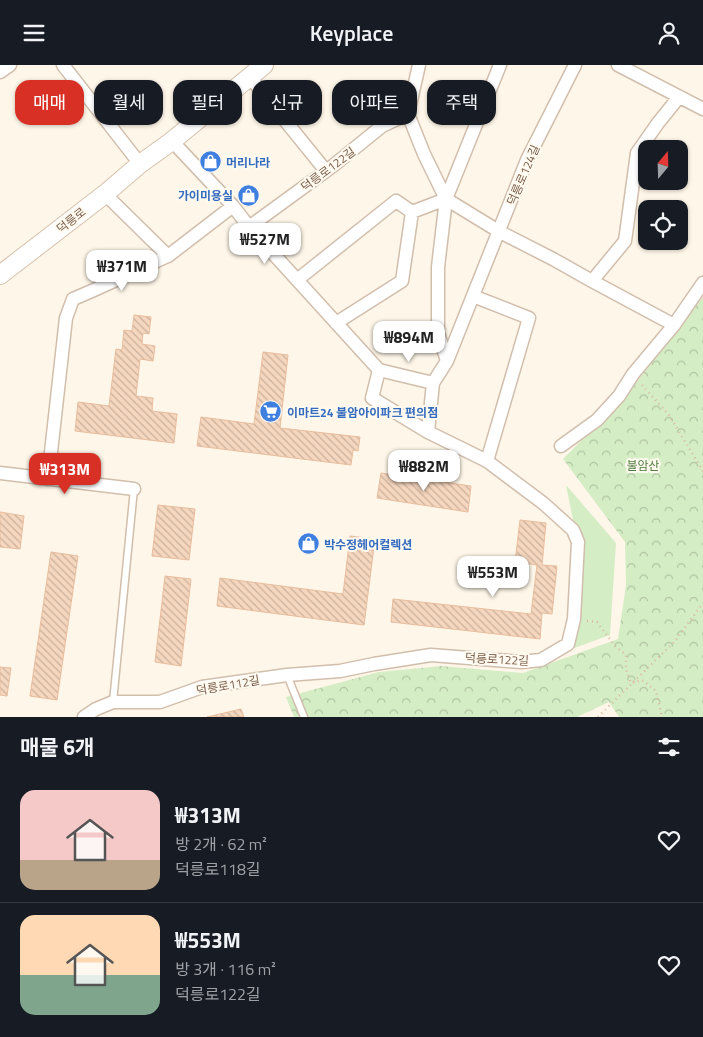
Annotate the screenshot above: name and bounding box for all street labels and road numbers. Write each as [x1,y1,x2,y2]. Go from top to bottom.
street label: 덕릉로122길 [297,142,359,196]
street label: 덕릉로124길 [502,142,544,208]
street label: 덕릉로 [52,202,90,238]
street label: 덕릉로122길 [464,648,530,670]
street label: 덕릉로112길 [195,670,261,700]

